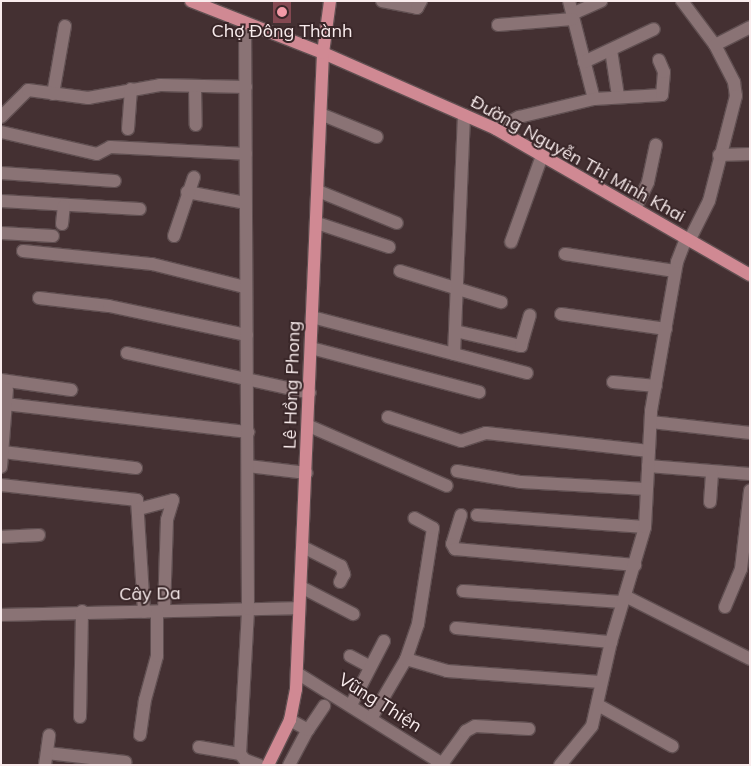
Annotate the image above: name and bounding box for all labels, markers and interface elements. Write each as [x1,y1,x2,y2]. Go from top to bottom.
marker: Chợ Đông Thành [276,6,288,18]
place label: Chợ Đông Thành [212,20,352,42]
street label: Đường Nguyễn Thị Minh Khai [467,91,689,227]
street label: Lê Hồng Phong [279,321,305,449]
street label: Cây Da [119,583,181,605]
street label: Vũng Thiện [334,669,426,737]

